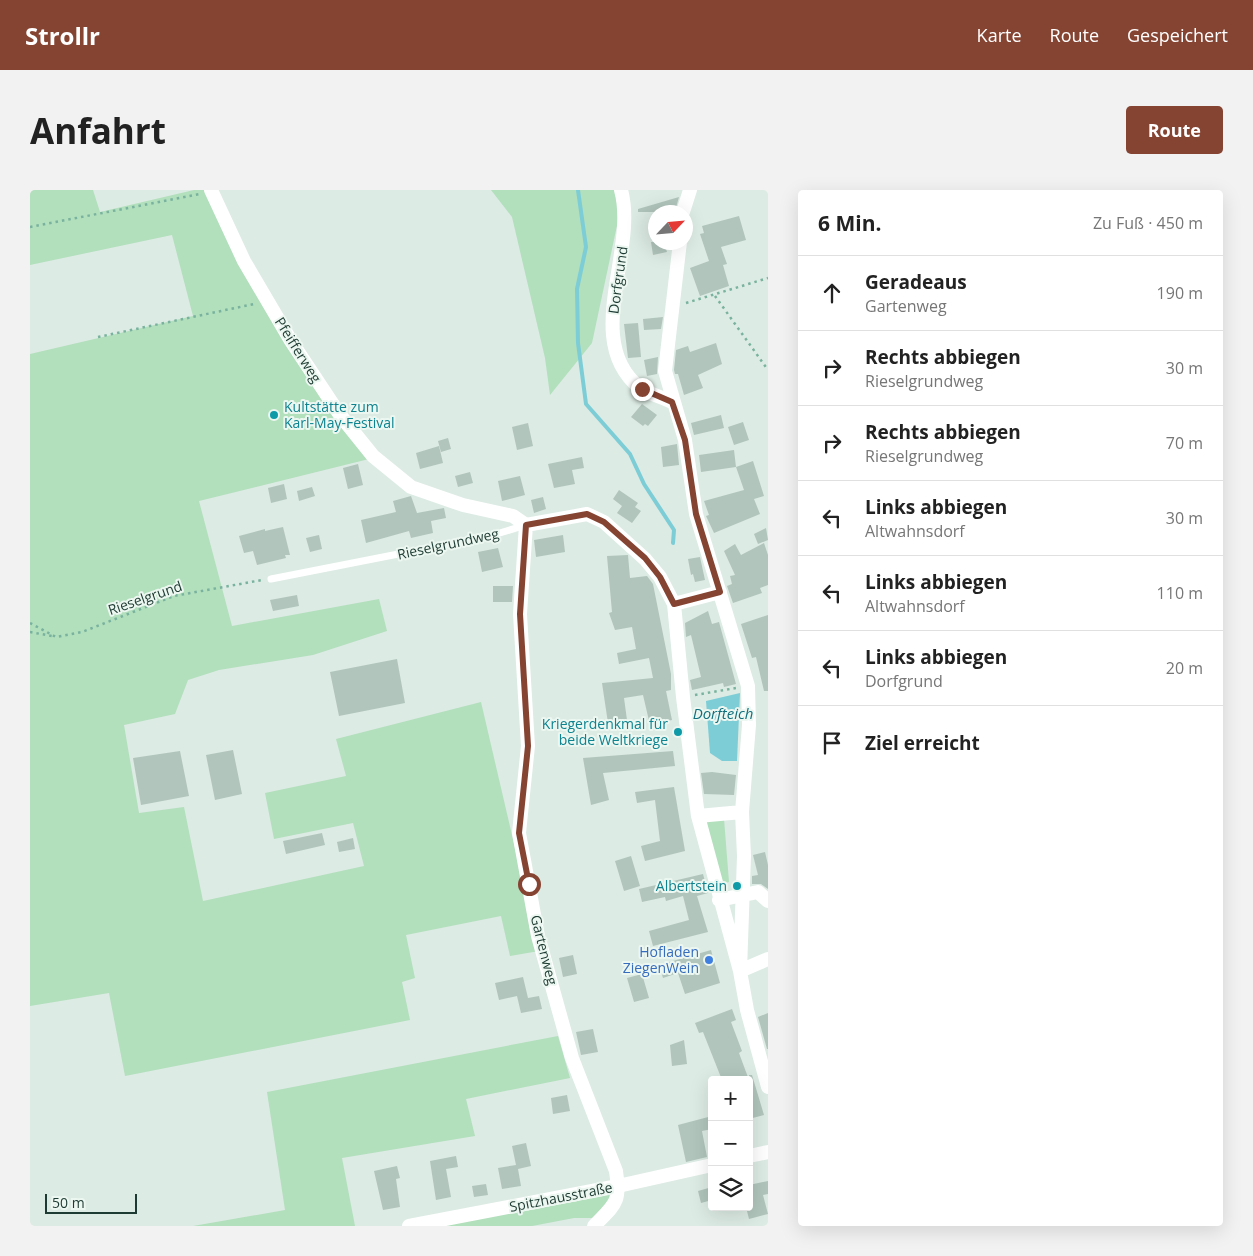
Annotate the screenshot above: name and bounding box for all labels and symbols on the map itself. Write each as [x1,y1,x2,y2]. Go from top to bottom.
north arrow [648,205,693,250]
street label: Dorfgrund [603,245,632,315]
street label: Pfeifferweg [271,313,326,386]
route end [631,378,654,401]
place label: Kultstätte zum Karl-May-Festival [284,397,395,432]
marker: Kultstätte zum Karl-May-Festival [268,409,280,421]
street label: Rieselgrundweg [395,523,501,564]
street label: Rieselgrund [105,576,184,619]
water label: Dorfteich [693,703,753,723]
place label: Kriegerdenkmal für beide Weltkriege [542,714,668,749]
marker: Kriegerdenkmal für beide Weltkriege [672,726,684,738]
route start [518,873,541,896]
place label: Albertstein [656,876,727,895]
marker: Albertstein [731,880,743,892]
street label: Gartenweg [527,913,562,987]
place label: Hofladen ZiegenWein [623,942,699,977]
marker: Hofladen ZiegenWein [703,954,715,966]
street label: Spitzhausstraße [508,1177,614,1216]
scale bar [45,1191,138,1214]

